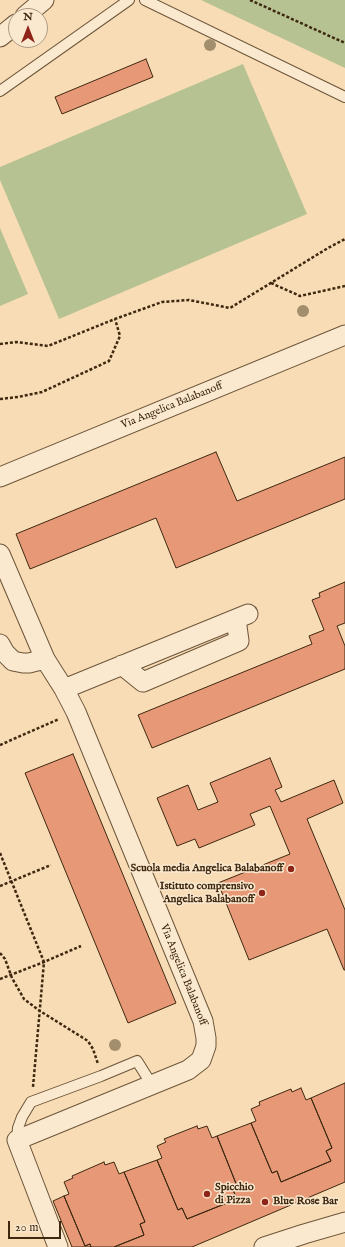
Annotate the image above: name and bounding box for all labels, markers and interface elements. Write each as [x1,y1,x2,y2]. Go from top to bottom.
north arrow [8,8,48,48]
text: N [23,10,33,24]
street label: Via Angelica Balabanoff [119,380,225,432]
place label: Scuola media Angelica Balabanoff [131,862,283,876]
marker: Scuola media Angelica Balabanoff [286,864,296,874]
place label: Istituto comprensivo Angelica Balabanoff [160,880,254,906]
marker: Istituto comprensivo Angelica Balabanoff [257,888,267,898]
street label: Via Angelica Balabanoff [157,922,209,1028]
place label: Spicchio di Pizza [215,1181,254,1207]
marker: Spicchio di Pizza [202,1189,212,1199]
place label: Blue Rose Bar [273,1195,338,1209]
marker: Blue Rose Bar [260,1197,270,1207]
scale bar [10,1213,63,1239]
text: 20 m [15,1220,38,1235]

